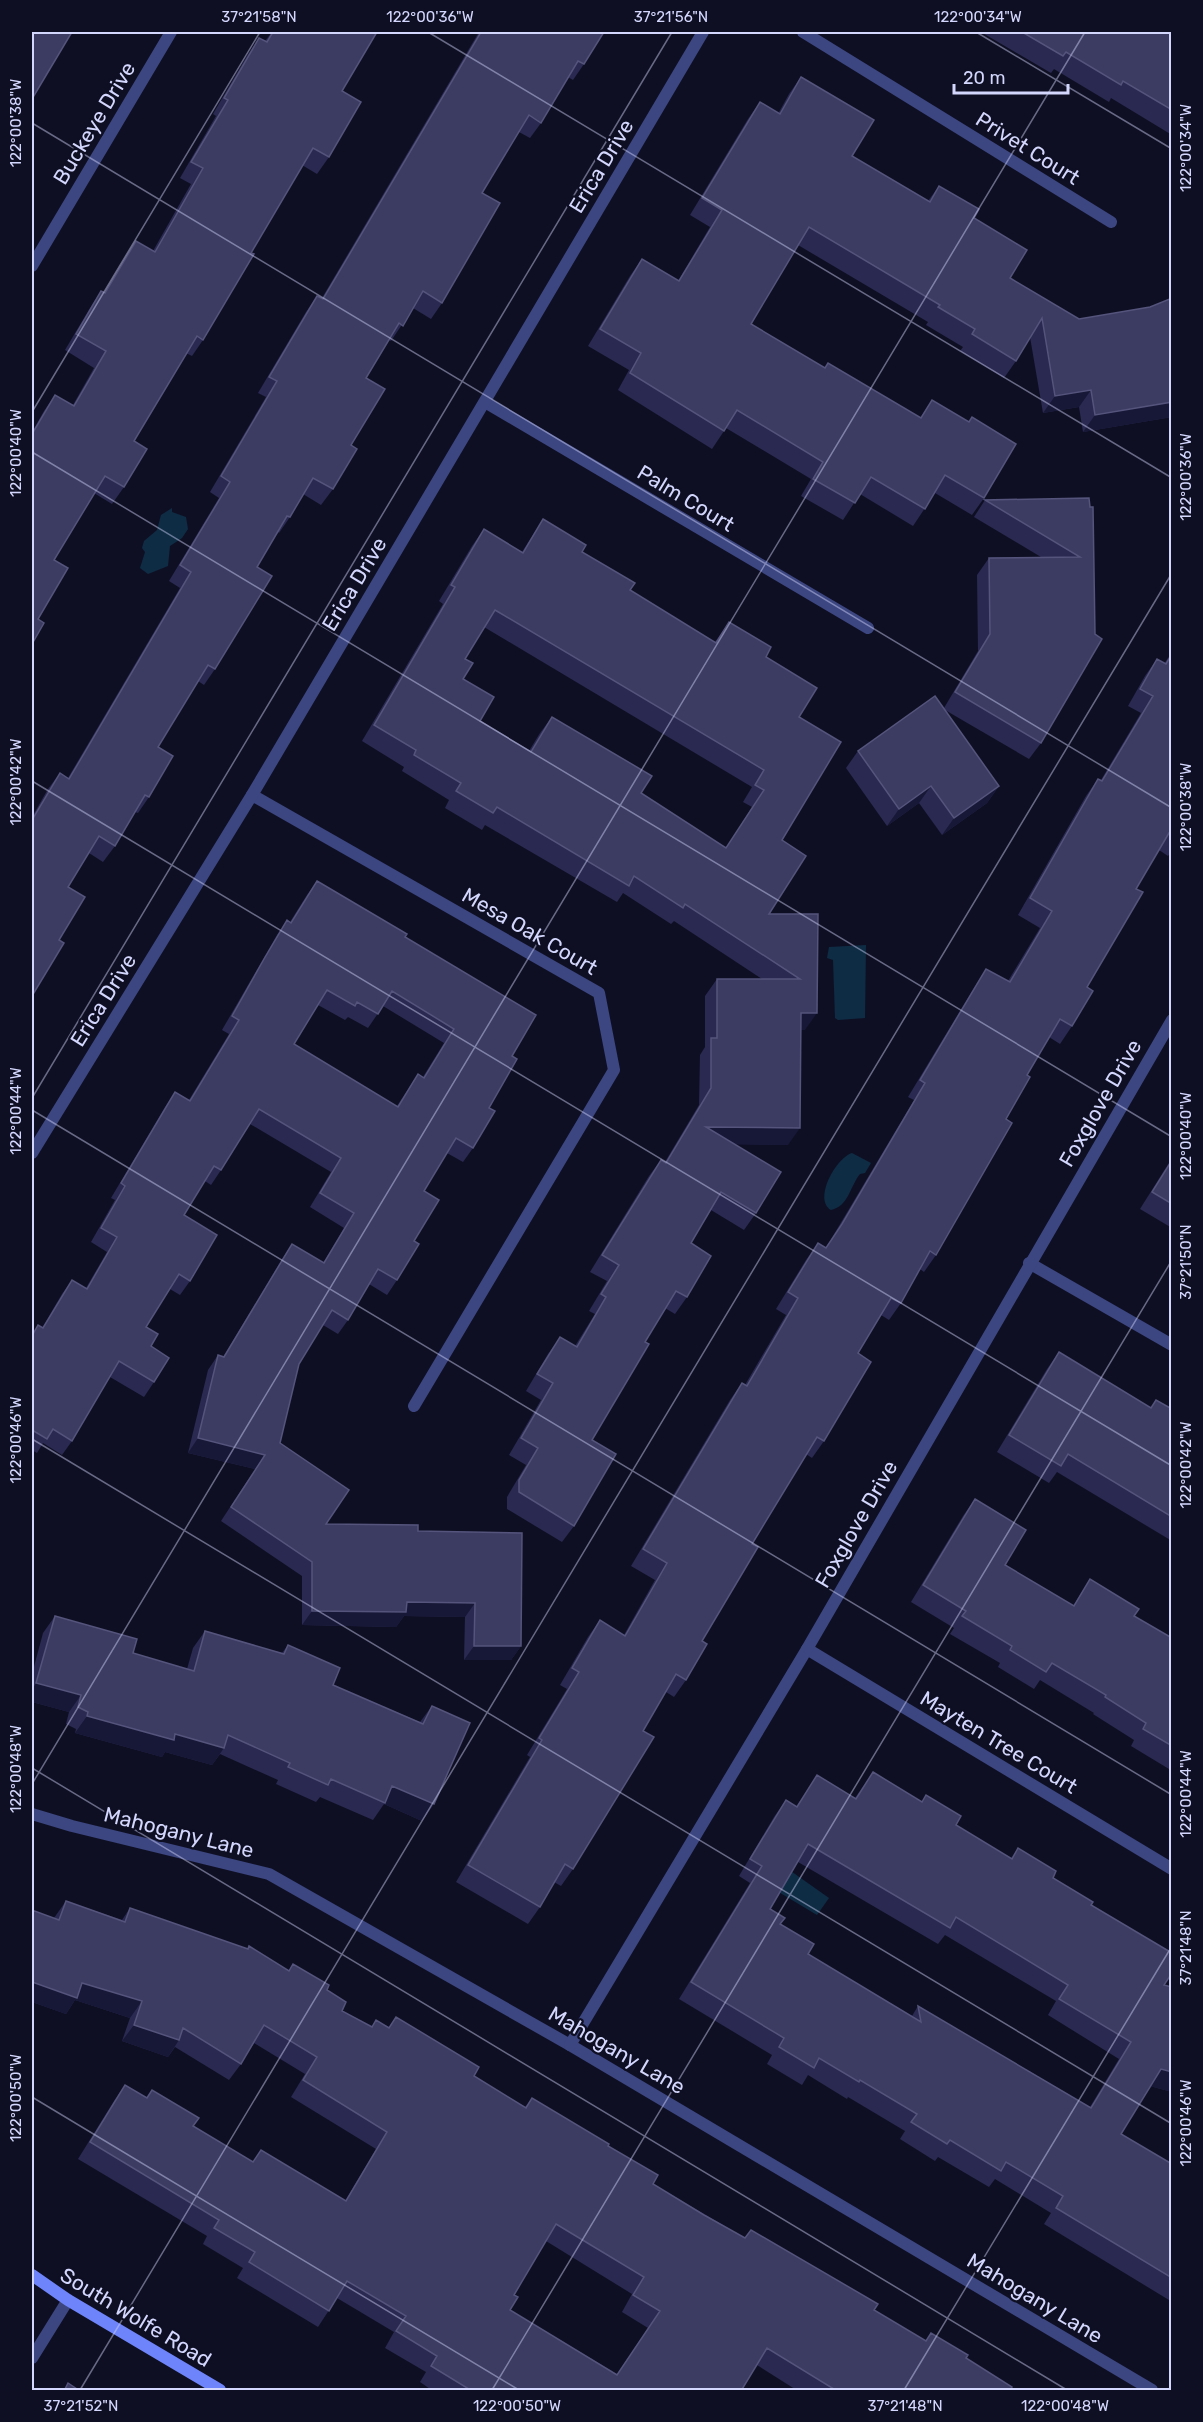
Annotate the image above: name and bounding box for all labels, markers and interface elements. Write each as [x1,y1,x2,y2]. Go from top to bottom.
text: 37°21'58"N [221,8,297,26]
text: 122°00'36"W [386,8,474,26]
text: 37°21'56"N [634,8,708,26]
text: 122°00'34"W [934,8,1022,26]
street label: Buckeye Drive [48,57,140,189]
scale bar [954,57,1068,95]
text: 20 m [963,67,1005,89]
text: 122°00'38"W [7,79,25,167]
text: 122°00'34"W [1177,104,1195,192]
street label: Privet Court [971,106,1085,190]
street label: Erica Drive [563,115,639,217]
text: 122°00'40"W [7,409,25,497]
text: 122°00'36"W [1177,433,1195,521]
street label: Palm Court [633,459,739,537]
street label: Erica Drive [316,533,392,635]
text: 122°00'42"W [7,738,25,826]
text: 122°00'38"W [1177,763,1195,851]
street label: Mesa Oak Court [458,882,602,980]
street label: Erica Drive [65,949,141,1051]
street label: Foxglove Drive [1053,1035,1147,1171]
text: 122°00'44"W [7,1067,25,1155]
text: 122°00'40"W [1177,1092,1195,1180]
text: 37°21'50"N [1177,1224,1195,1300]
text: 122°00'46"W [7,1397,25,1483]
text: 122°00'42"W [1177,1421,1195,1509]
street label: Foxglove Drive [809,1456,903,1592]
street label: Mayten Tree Court [916,1685,1082,1799]
text: 122°00'48"W [7,1725,25,1813]
text: 122°00'44"W [1177,1750,1195,1838]
street label: Mahogany Lane [101,1801,257,1863]
text: 37°21'48"N [1177,1910,1195,1986]
street label: Mahogany Lane [544,2001,690,2099]
text: 122°00'50"W [7,2054,25,2142]
text: 122°00'46"W [1177,2080,1195,2166]
street label: Mahogany Lane [963,2248,1107,2348]
street label: South Wolfe Road [56,2262,216,2372]
text: 37°21'52"N [44,2397,118,2415]
text: 122°00'50"W [473,2397,561,2415]
text: 37°21'48"N [867,2397,943,2415]
text: 122°00'48"W [1021,2397,1109,2415]

